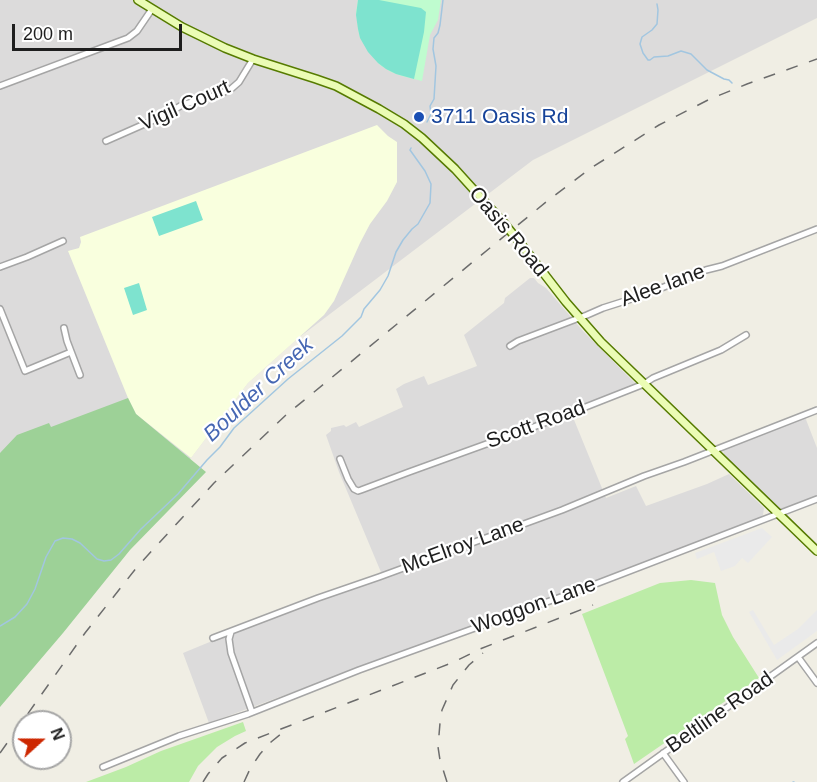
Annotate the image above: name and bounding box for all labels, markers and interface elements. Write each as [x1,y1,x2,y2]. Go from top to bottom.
scale bar [15,12,184,50]
text: 200 m [23,24,73,44]
street label: Vigil Court [136,75,234,137]
place label: 3711 Oasis Rd [431,104,568,130]
marker: 3711 Oasis Rd [412,110,426,124]
street label: Oasis Road [463,182,553,282]
street label: Alee lane [618,259,708,313]
water label: Boulder Creek [199,332,319,448]
street label: Scott Road [483,395,589,455]
street label: McElroy Lane [398,512,528,580]
street label: Woggon Lane [468,572,600,640]
street label: Beltline Road [662,667,778,759]
north arrow [12,710,72,770]
text: N [47,726,67,743]

